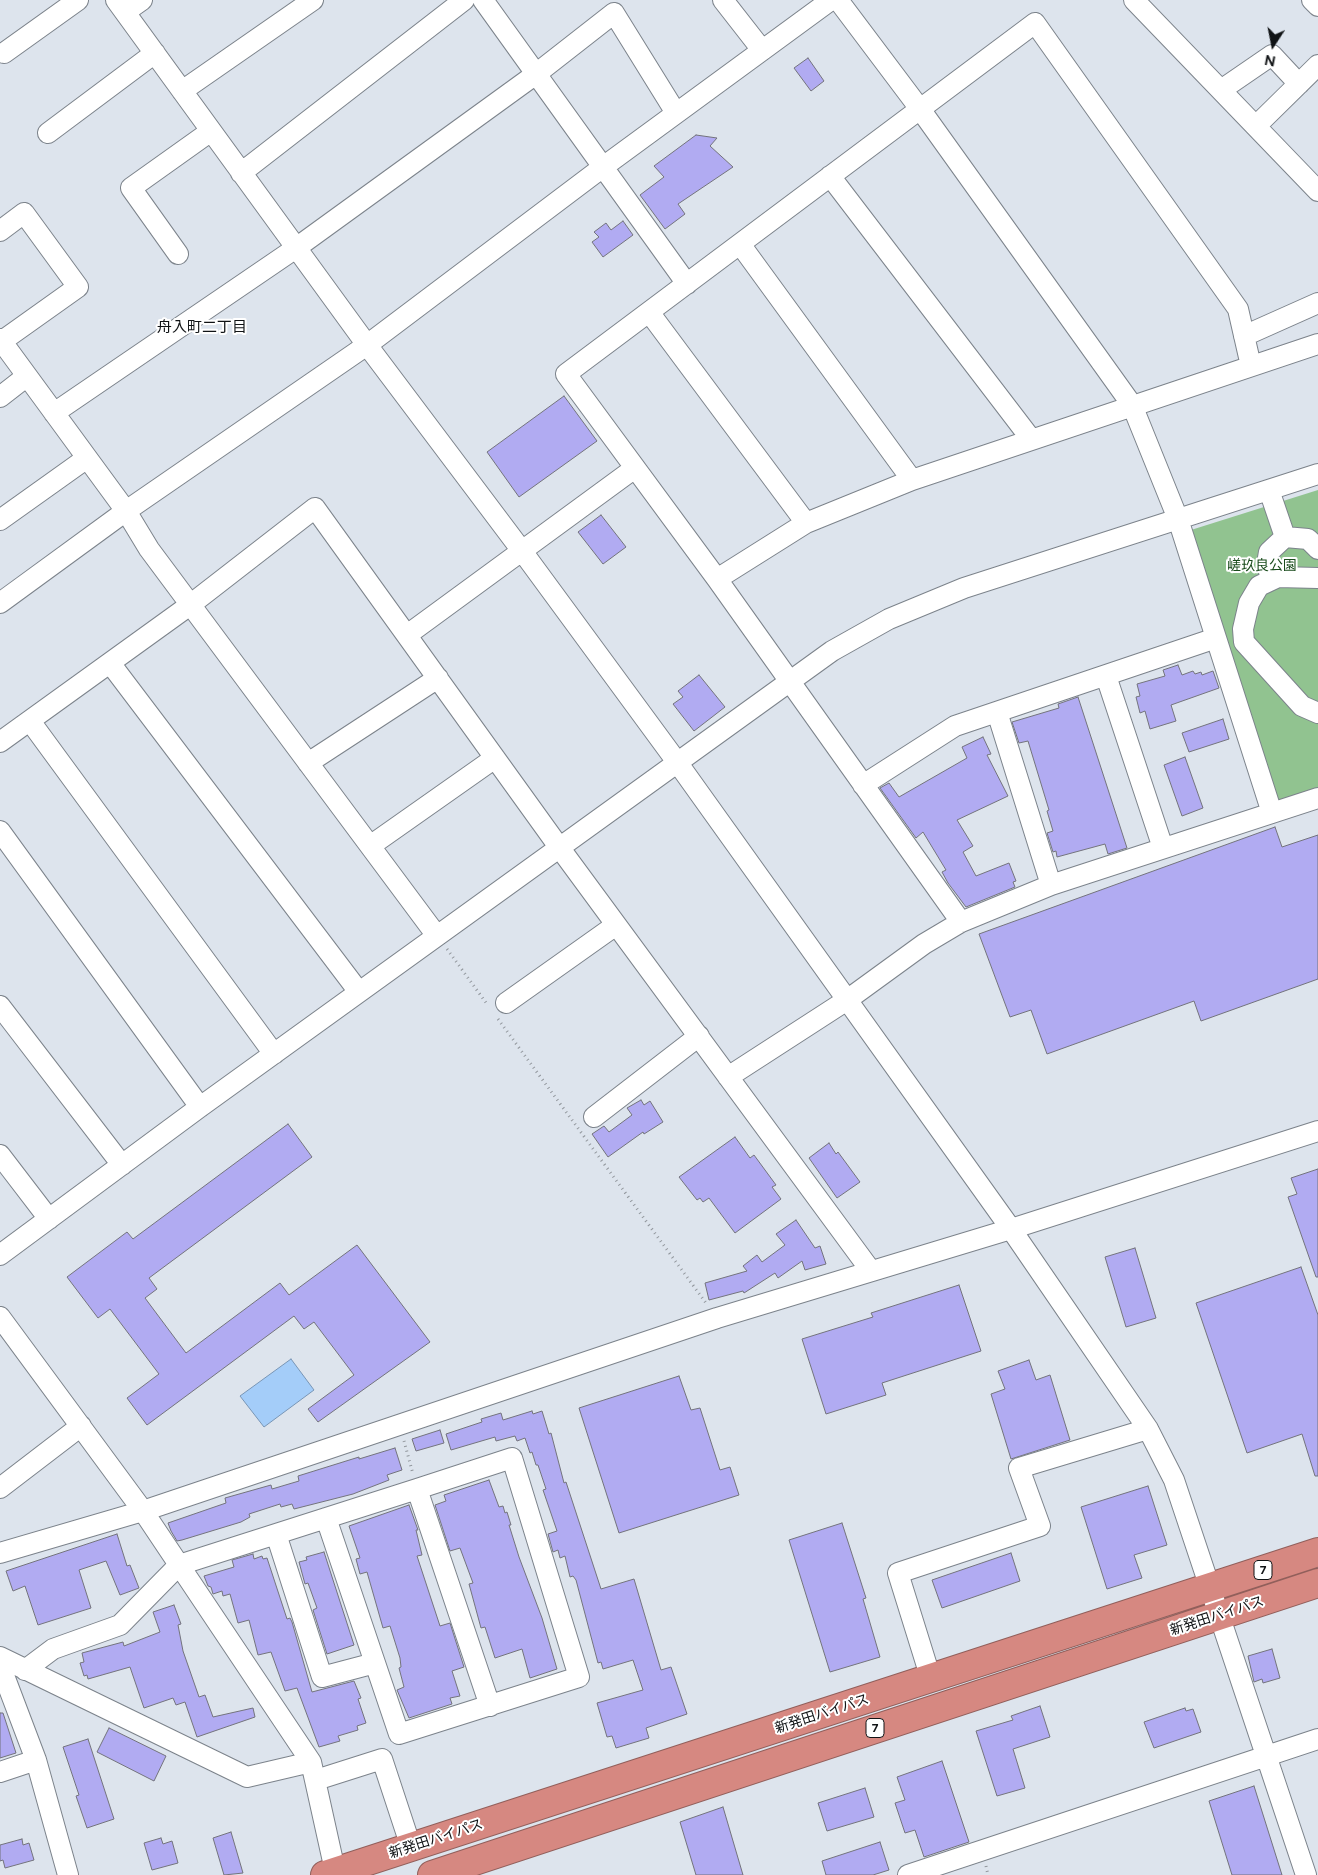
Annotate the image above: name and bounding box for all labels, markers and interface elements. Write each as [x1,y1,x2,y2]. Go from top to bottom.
north arrow [1248,20,1298,70]
text: N [1263,51,1277,70]
district label: 舟入町二丁目 [157,319,247,337]
park label: 嵯玖良公園 [1227,558,1297,574]
road number: 7 [1254,1560,1272,1580]
street label: 新発田バイパス [1168,1593,1266,1639]
street label: 新発田バイパス [773,1691,871,1737]
road number: 7 [866,1719,884,1738]
street label: 新発田バイパス [387,1816,485,1862]

